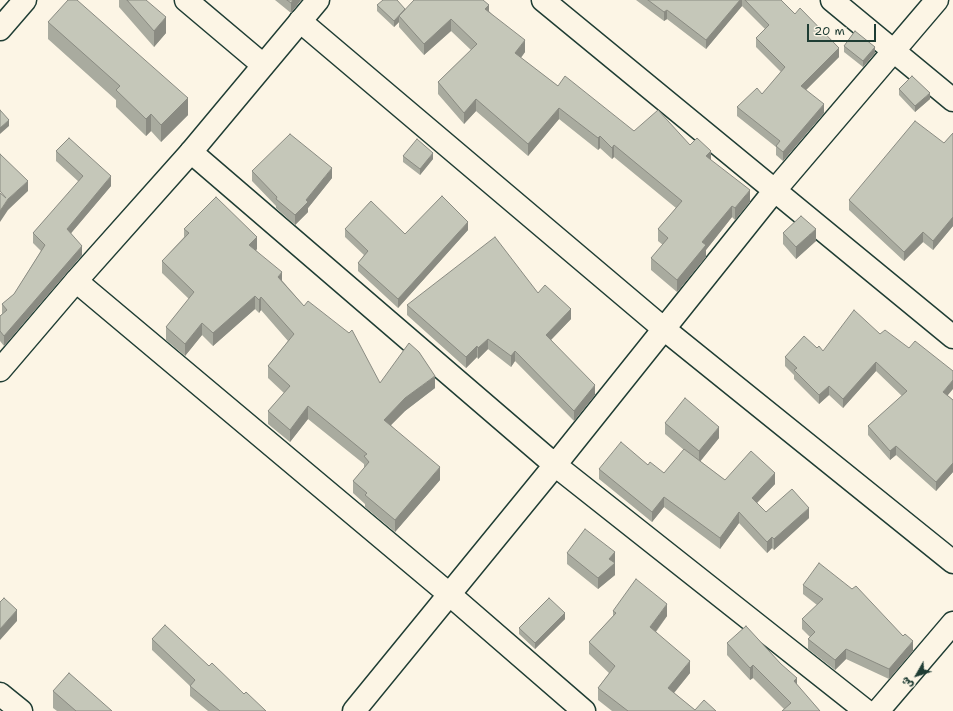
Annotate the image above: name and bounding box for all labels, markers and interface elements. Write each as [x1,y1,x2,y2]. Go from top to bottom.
scale bar [809,16,878,42]
text: 20 m [814,23,845,39]
north arrow [897,655,937,695]
text: ش [898,673,917,692]

